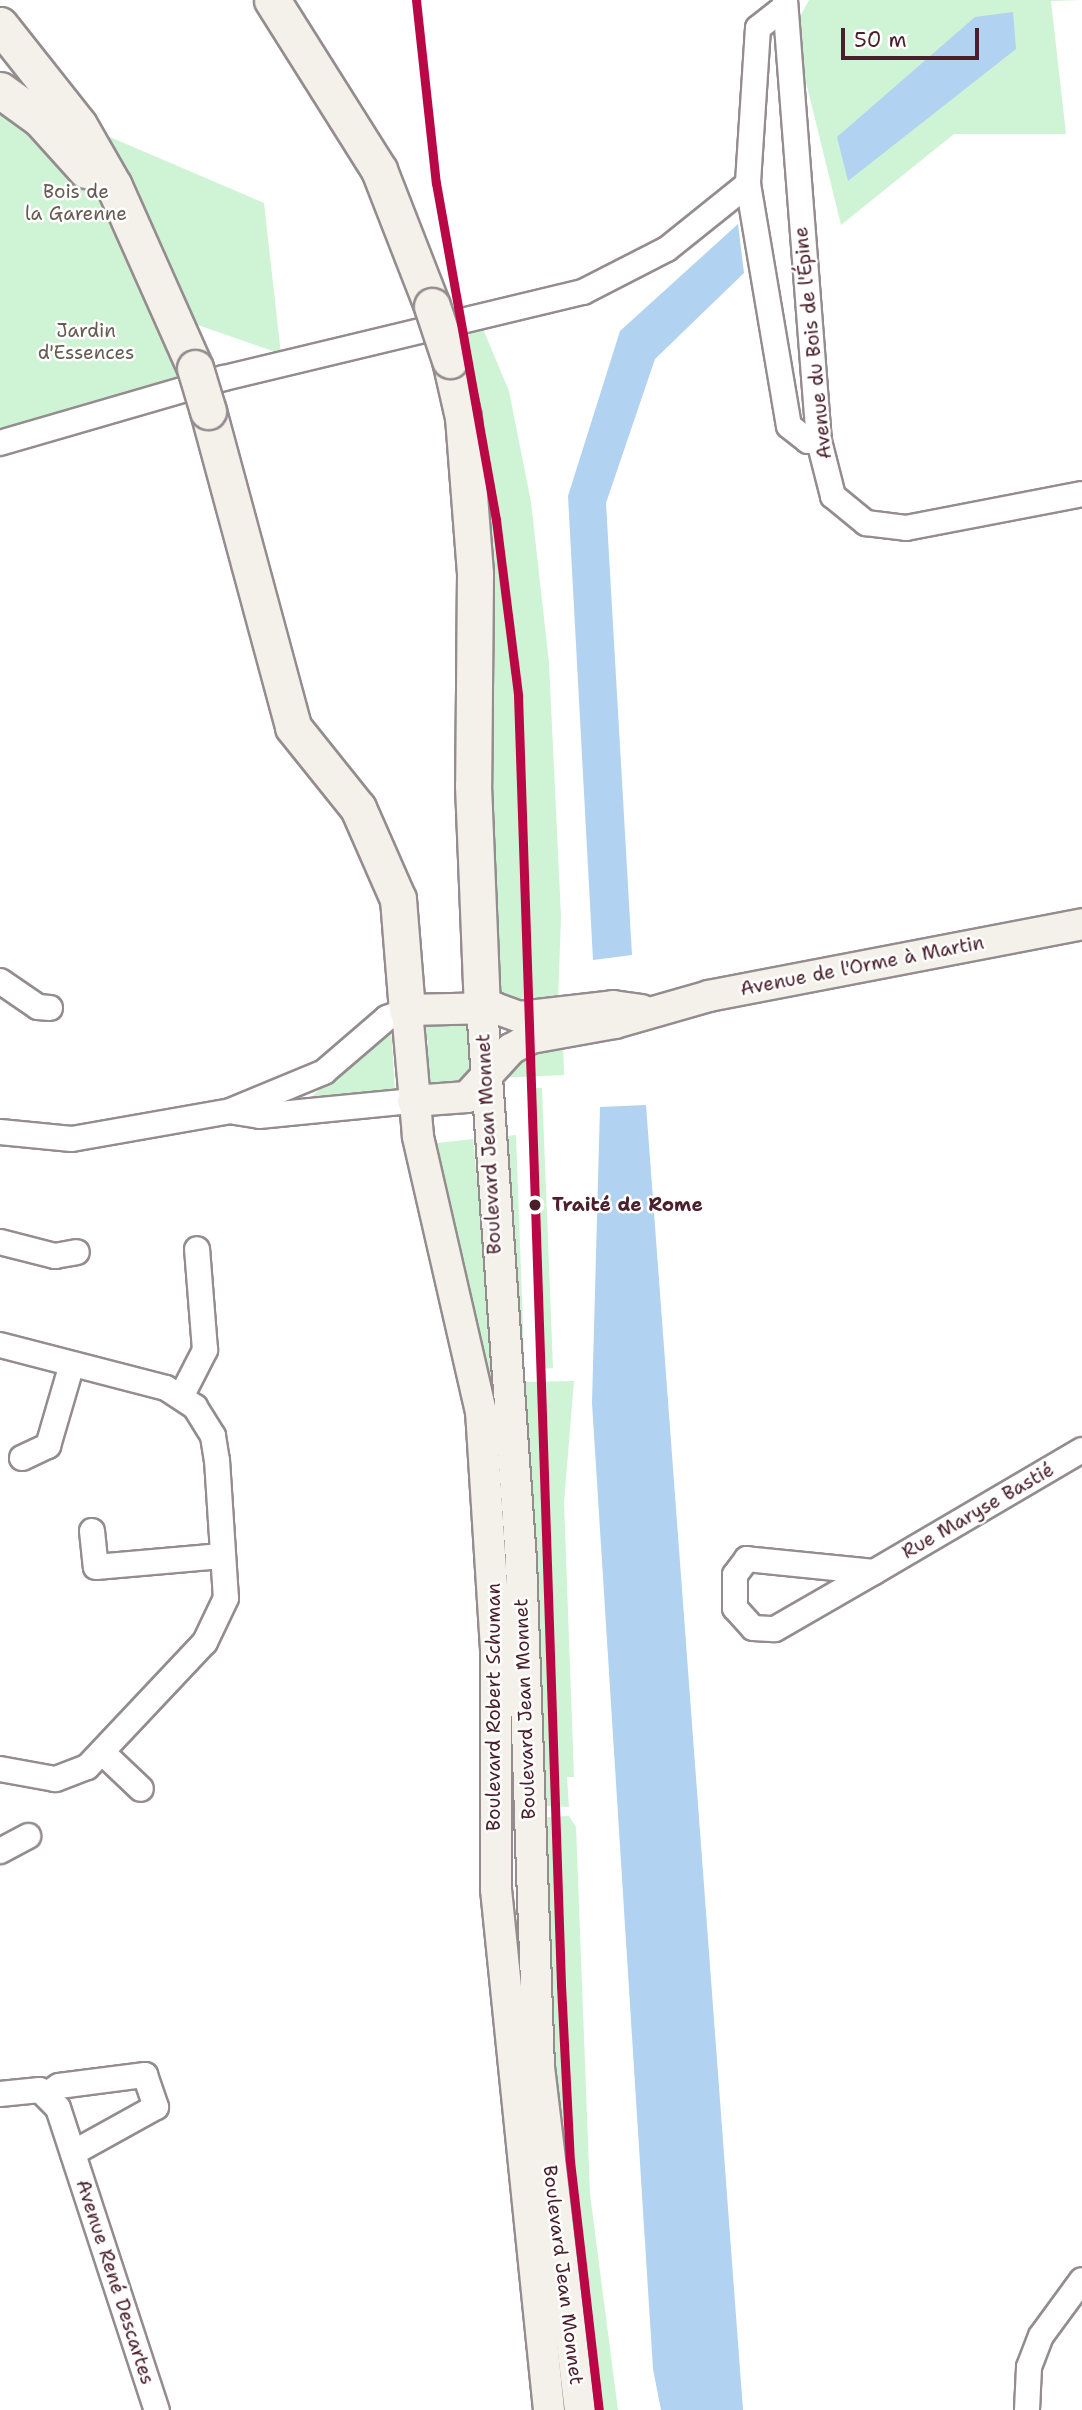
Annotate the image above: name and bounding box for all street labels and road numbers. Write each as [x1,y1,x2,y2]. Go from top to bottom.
street label: Avenue du Bois de l'Épine [789,226,837,460]
street label: Avenue de l'Orme à Martin [738,931,986,1001]
street label: Boulevard Jean Monnet [472,1033,506,1255]
street label: Rue Maryse Bastié [898,1458,1058,1564]
street label: Boulevard Robert Schuman [483,1583,505,1831]
street label: Boulevard Jean Monnet [510,1598,540,1820]
street label: Boulevard Jean Monnet [538,2164,588,2386]
street label: Avenue René Descartes [71,2177,159,2387]

